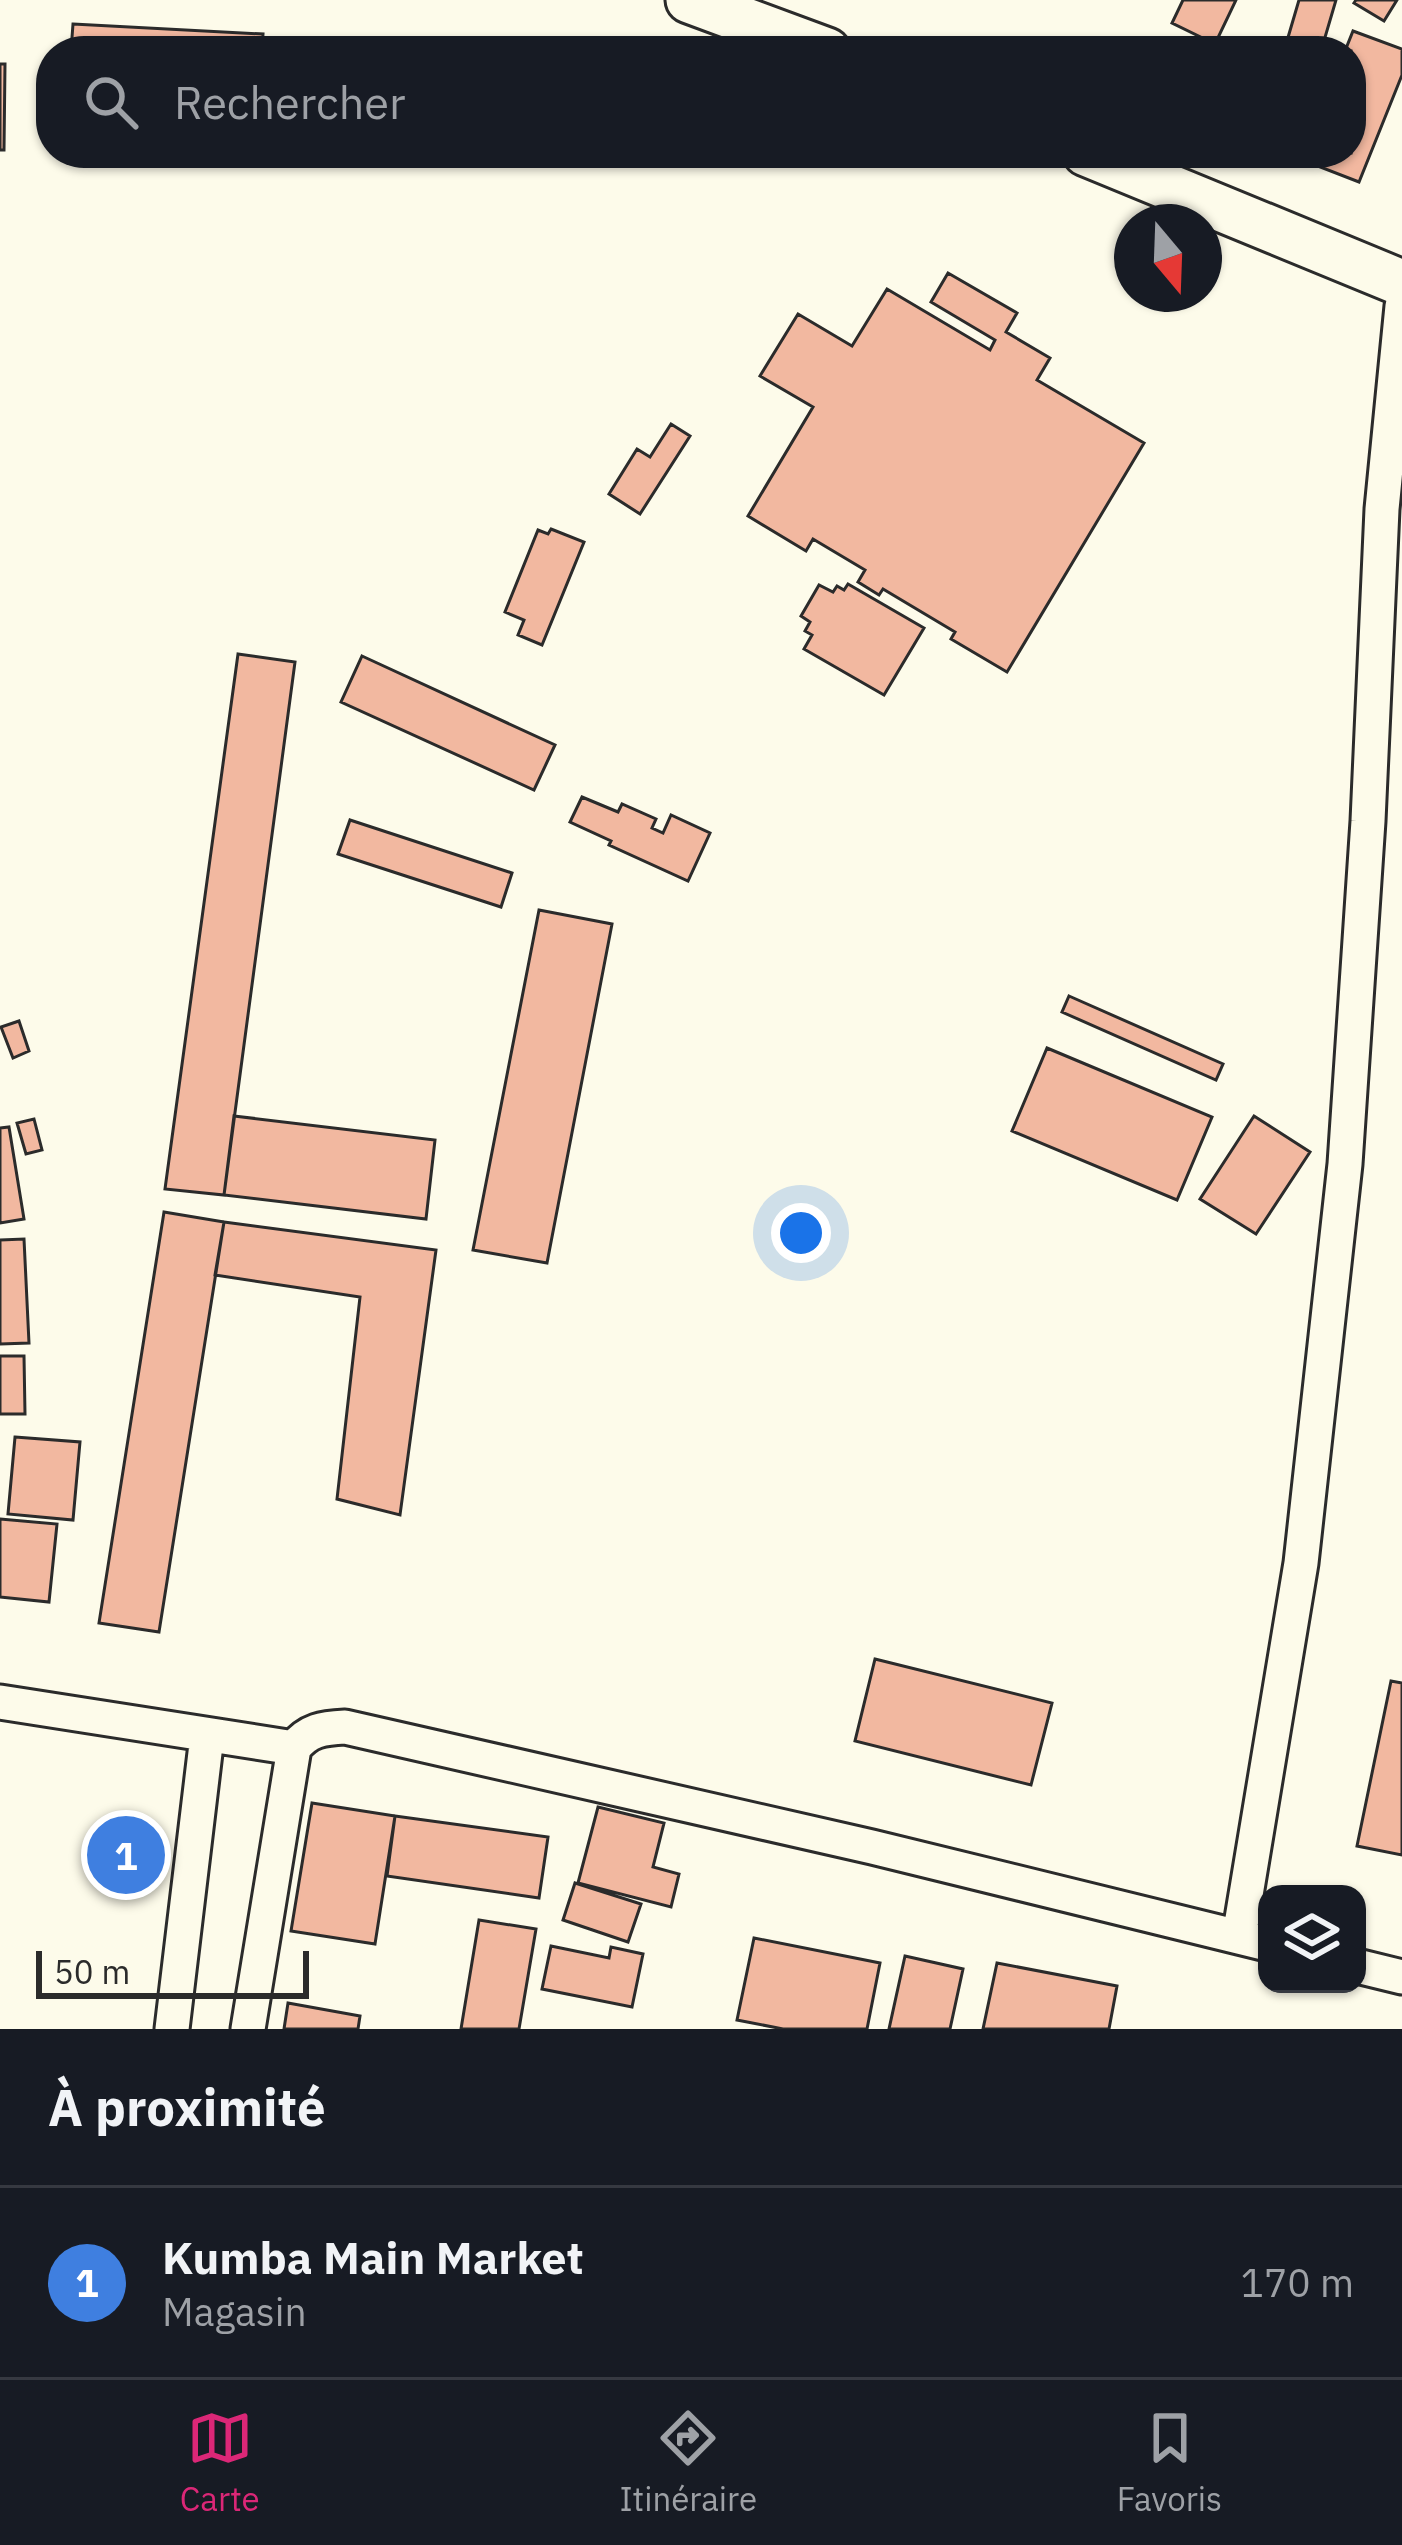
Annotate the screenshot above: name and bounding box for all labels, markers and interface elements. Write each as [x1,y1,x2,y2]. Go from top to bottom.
search box [36,36,1366,168]
icon: search [78,69,144,135]
text: Rechercher [174,73,405,131]
north arrow [1114,204,1222,312]
your location [771,1203,831,1263]
pin: 1 [87,1810,165,1900]
map controls [1258,1885,1366,1993]
button: layers [1258,1885,1366,1993]
scale bar [36,1945,309,1998]
text: 50 m [54,1950,130,1993]
text: À proximité [48,2074,326,2140]
text: Kumba Main Market [162,2228,584,2286]
text: 1 [75,2257,99,2308]
text: 170 m [1241,2257,1354,2308]
text: Magasin [162,2286,307,2337]
tab: Carte [180,2405,260,2520]
tab: Itinéraire [619,2405,757,2520]
tab: Favoris [1117,2405,1222,2520]

